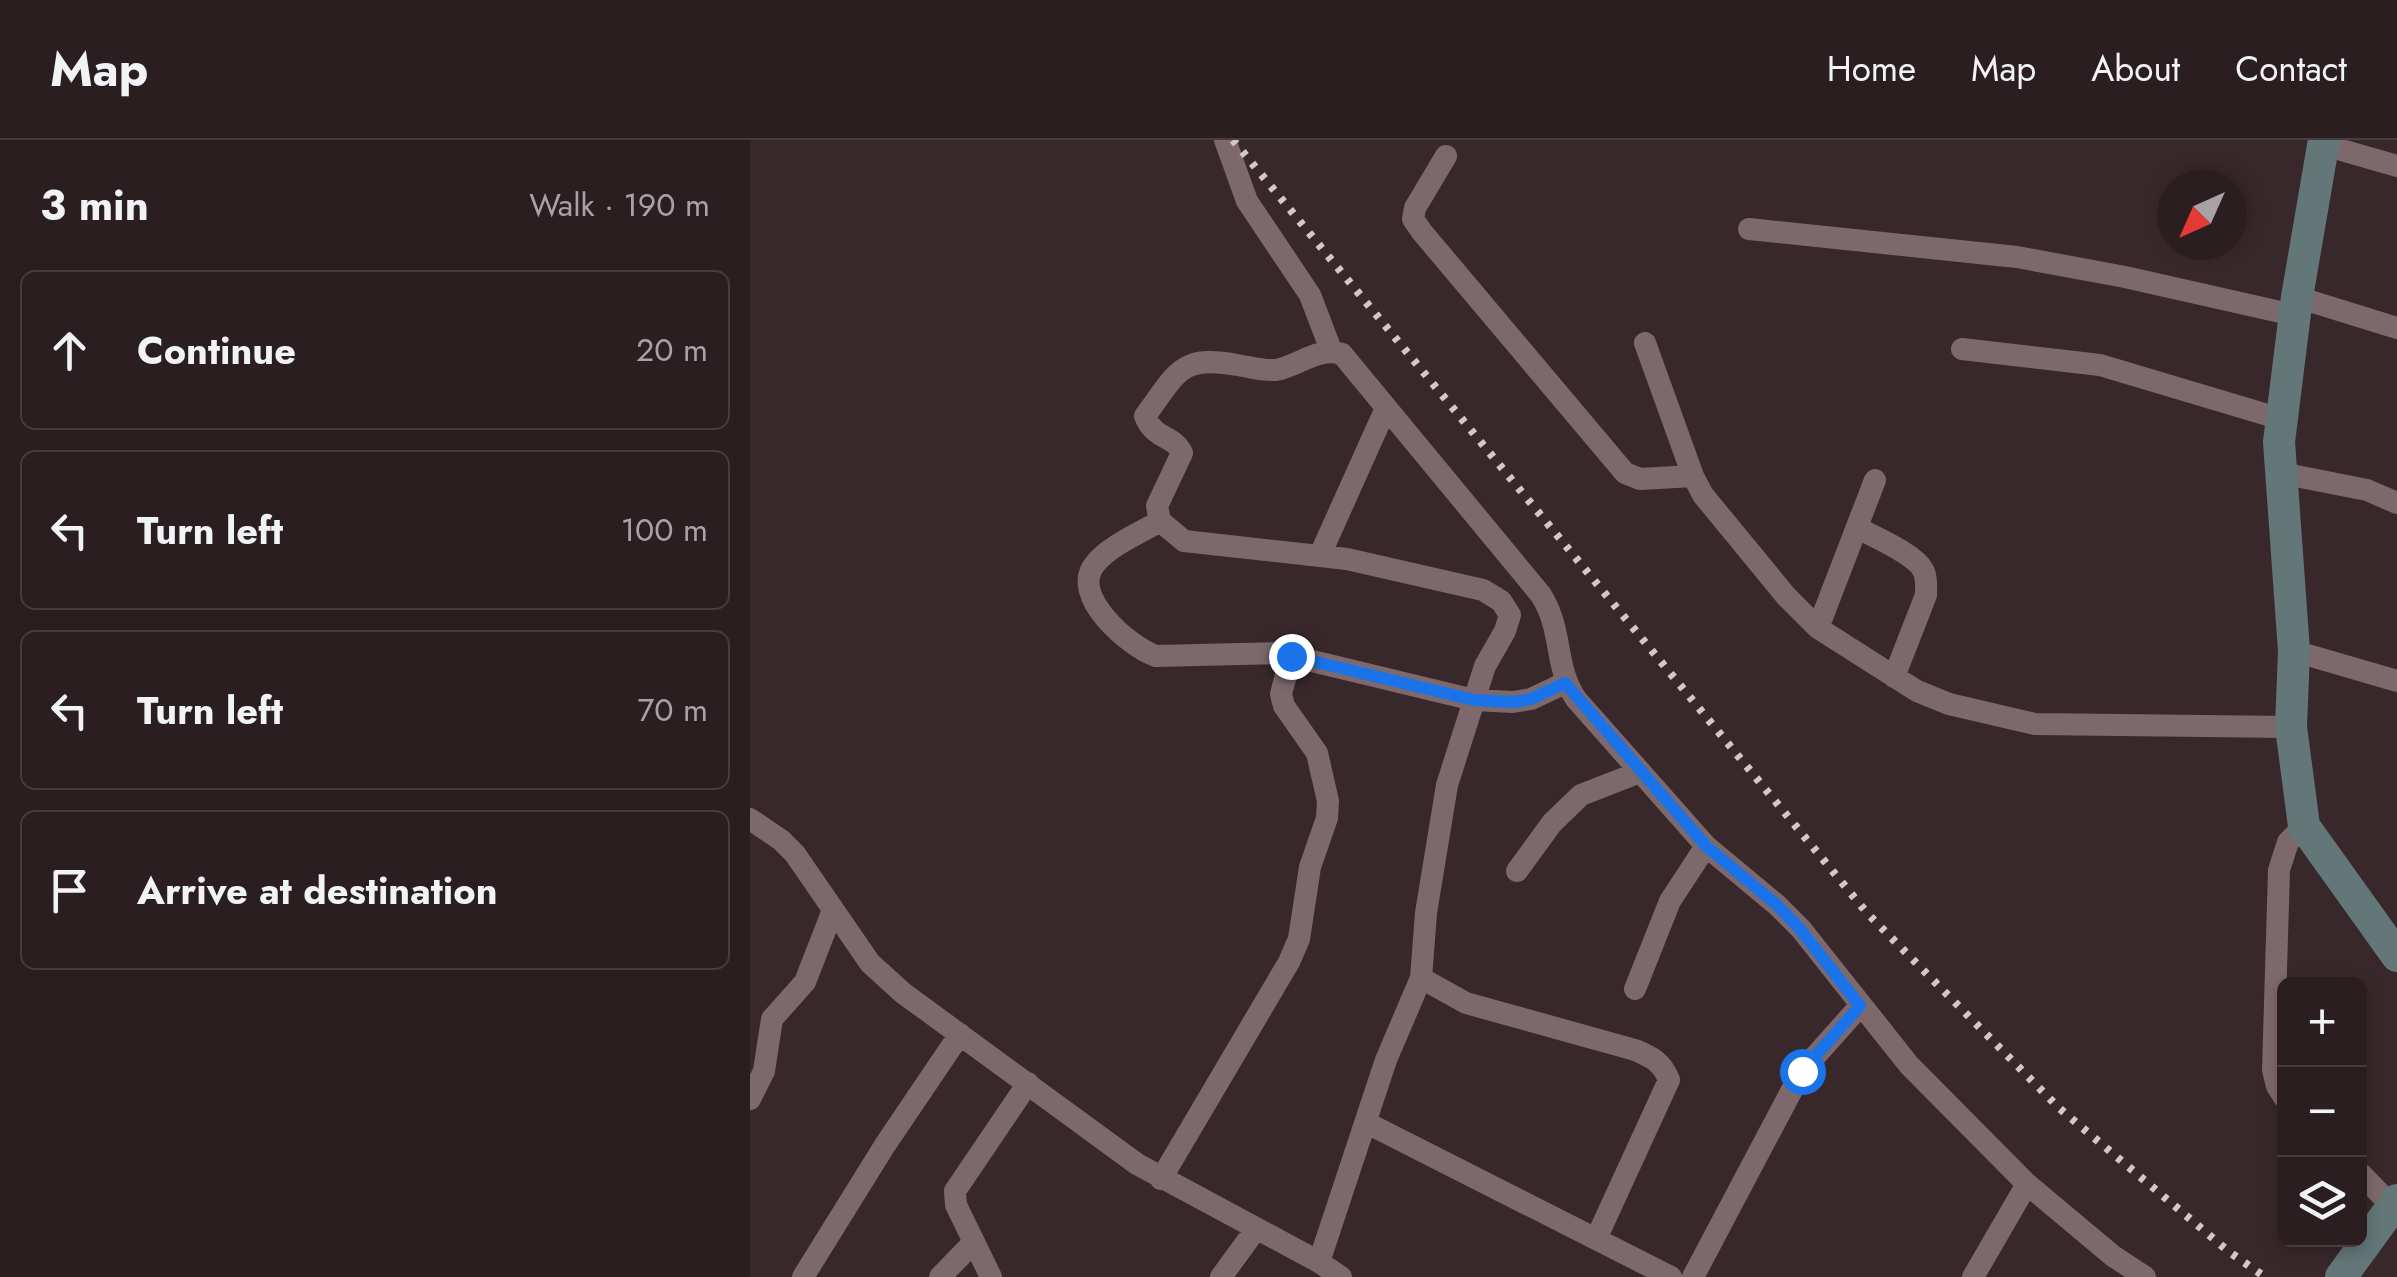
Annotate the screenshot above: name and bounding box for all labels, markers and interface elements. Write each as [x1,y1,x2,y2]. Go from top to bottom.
text: Map [50,35,148,104]
text: Home [1827,44,1916,94]
text: Map [1971,44,2036,94]
text: About [2091,44,2180,94]
text: Contact [2235,44,2347,94]
north arrow [2157,170,2247,260]
text: 3 min [40,175,149,236]
text: Walk · 190 m [529,182,710,228]
icon: ahead [42,323,97,378]
text: Continue [137,323,296,378]
text: 20 m [636,327,708,373]
icon: left [42,503,97,558]
text: Turn left [137,503,283,558]
text: 100 m [621,507,708,553]
route end [1269,634,1315,680]
icon: left [42,683,97,738]
text: Turn left [137,683,283,738]
text: 70 m [637,687,708,733]
icon: arrive [42,863,97,918]
text: Arrive at destination [137,863,498,918]
map controls [2277,977,2367,1247]
button: + [2277,977,2367,1067]
route start [1780,1049,1826,1095]
button: − [2277,1067,2367,1157]
button: layers [2277,1157,2367,1247]

